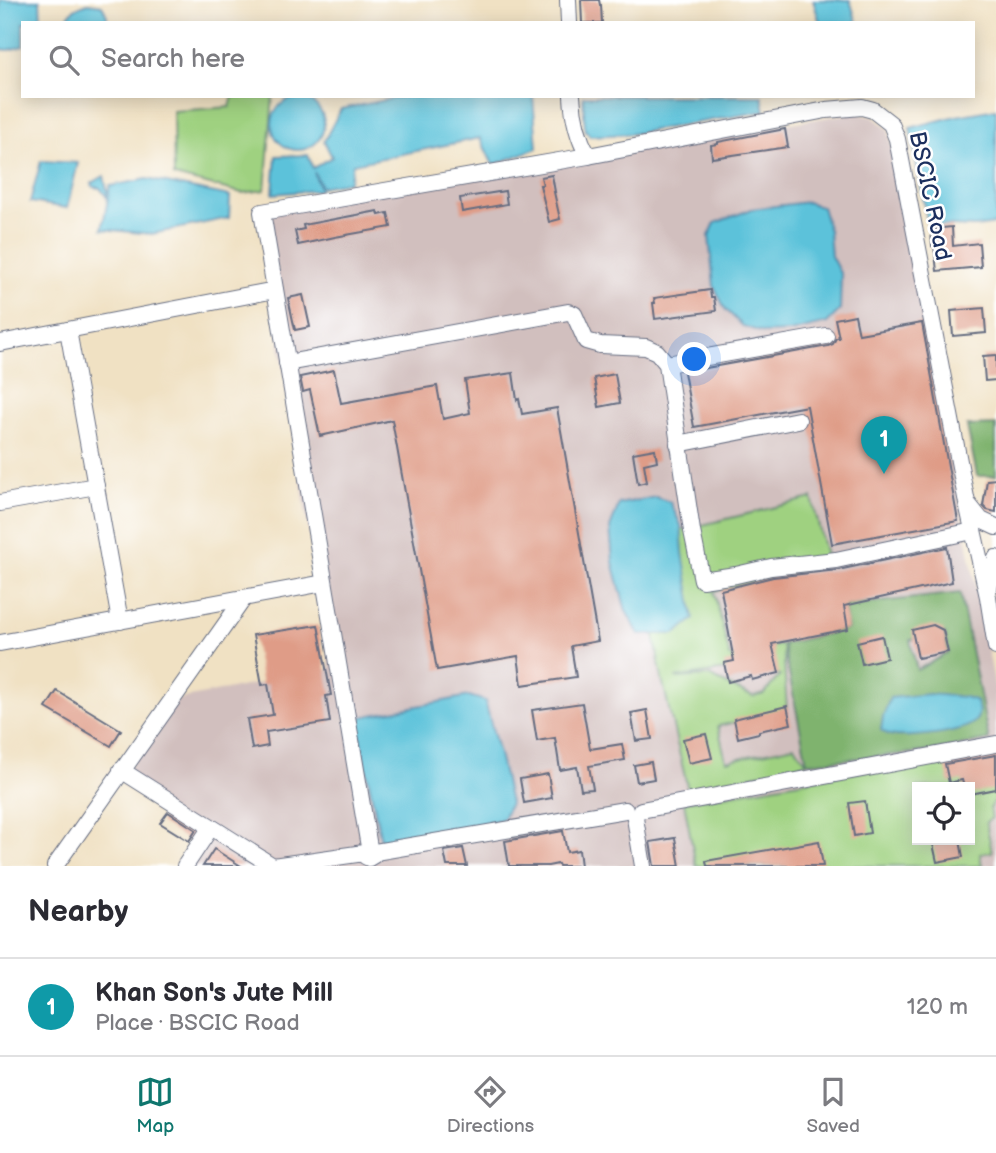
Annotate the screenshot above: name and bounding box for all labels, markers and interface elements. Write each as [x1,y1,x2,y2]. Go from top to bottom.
search box [21,21,975,98]
icon: search [45,41,83,79]
text: Search here [101,44,245,75]
street label: BSCIC Road [903,129,957,263]
your location [677,342,711,376]
pin: 1 [861,416,907,474]
map controls [912,782,975,845]
button: locate [912,782,975,845]
text: Nearby [28,894,128,930]
text: Khan Son's Jute Mill [95,978,333,1009]
text: 1 [46,993,56,1021]
text: 120 m [907,993,968,1021]
text: Place · BSCIC Road [95,1009,300,1037]
tab: Map [136,1073,174,1138]
tab: Directions [447,1073,534,1138]
tab: Saved [806,1073,860,1138]

